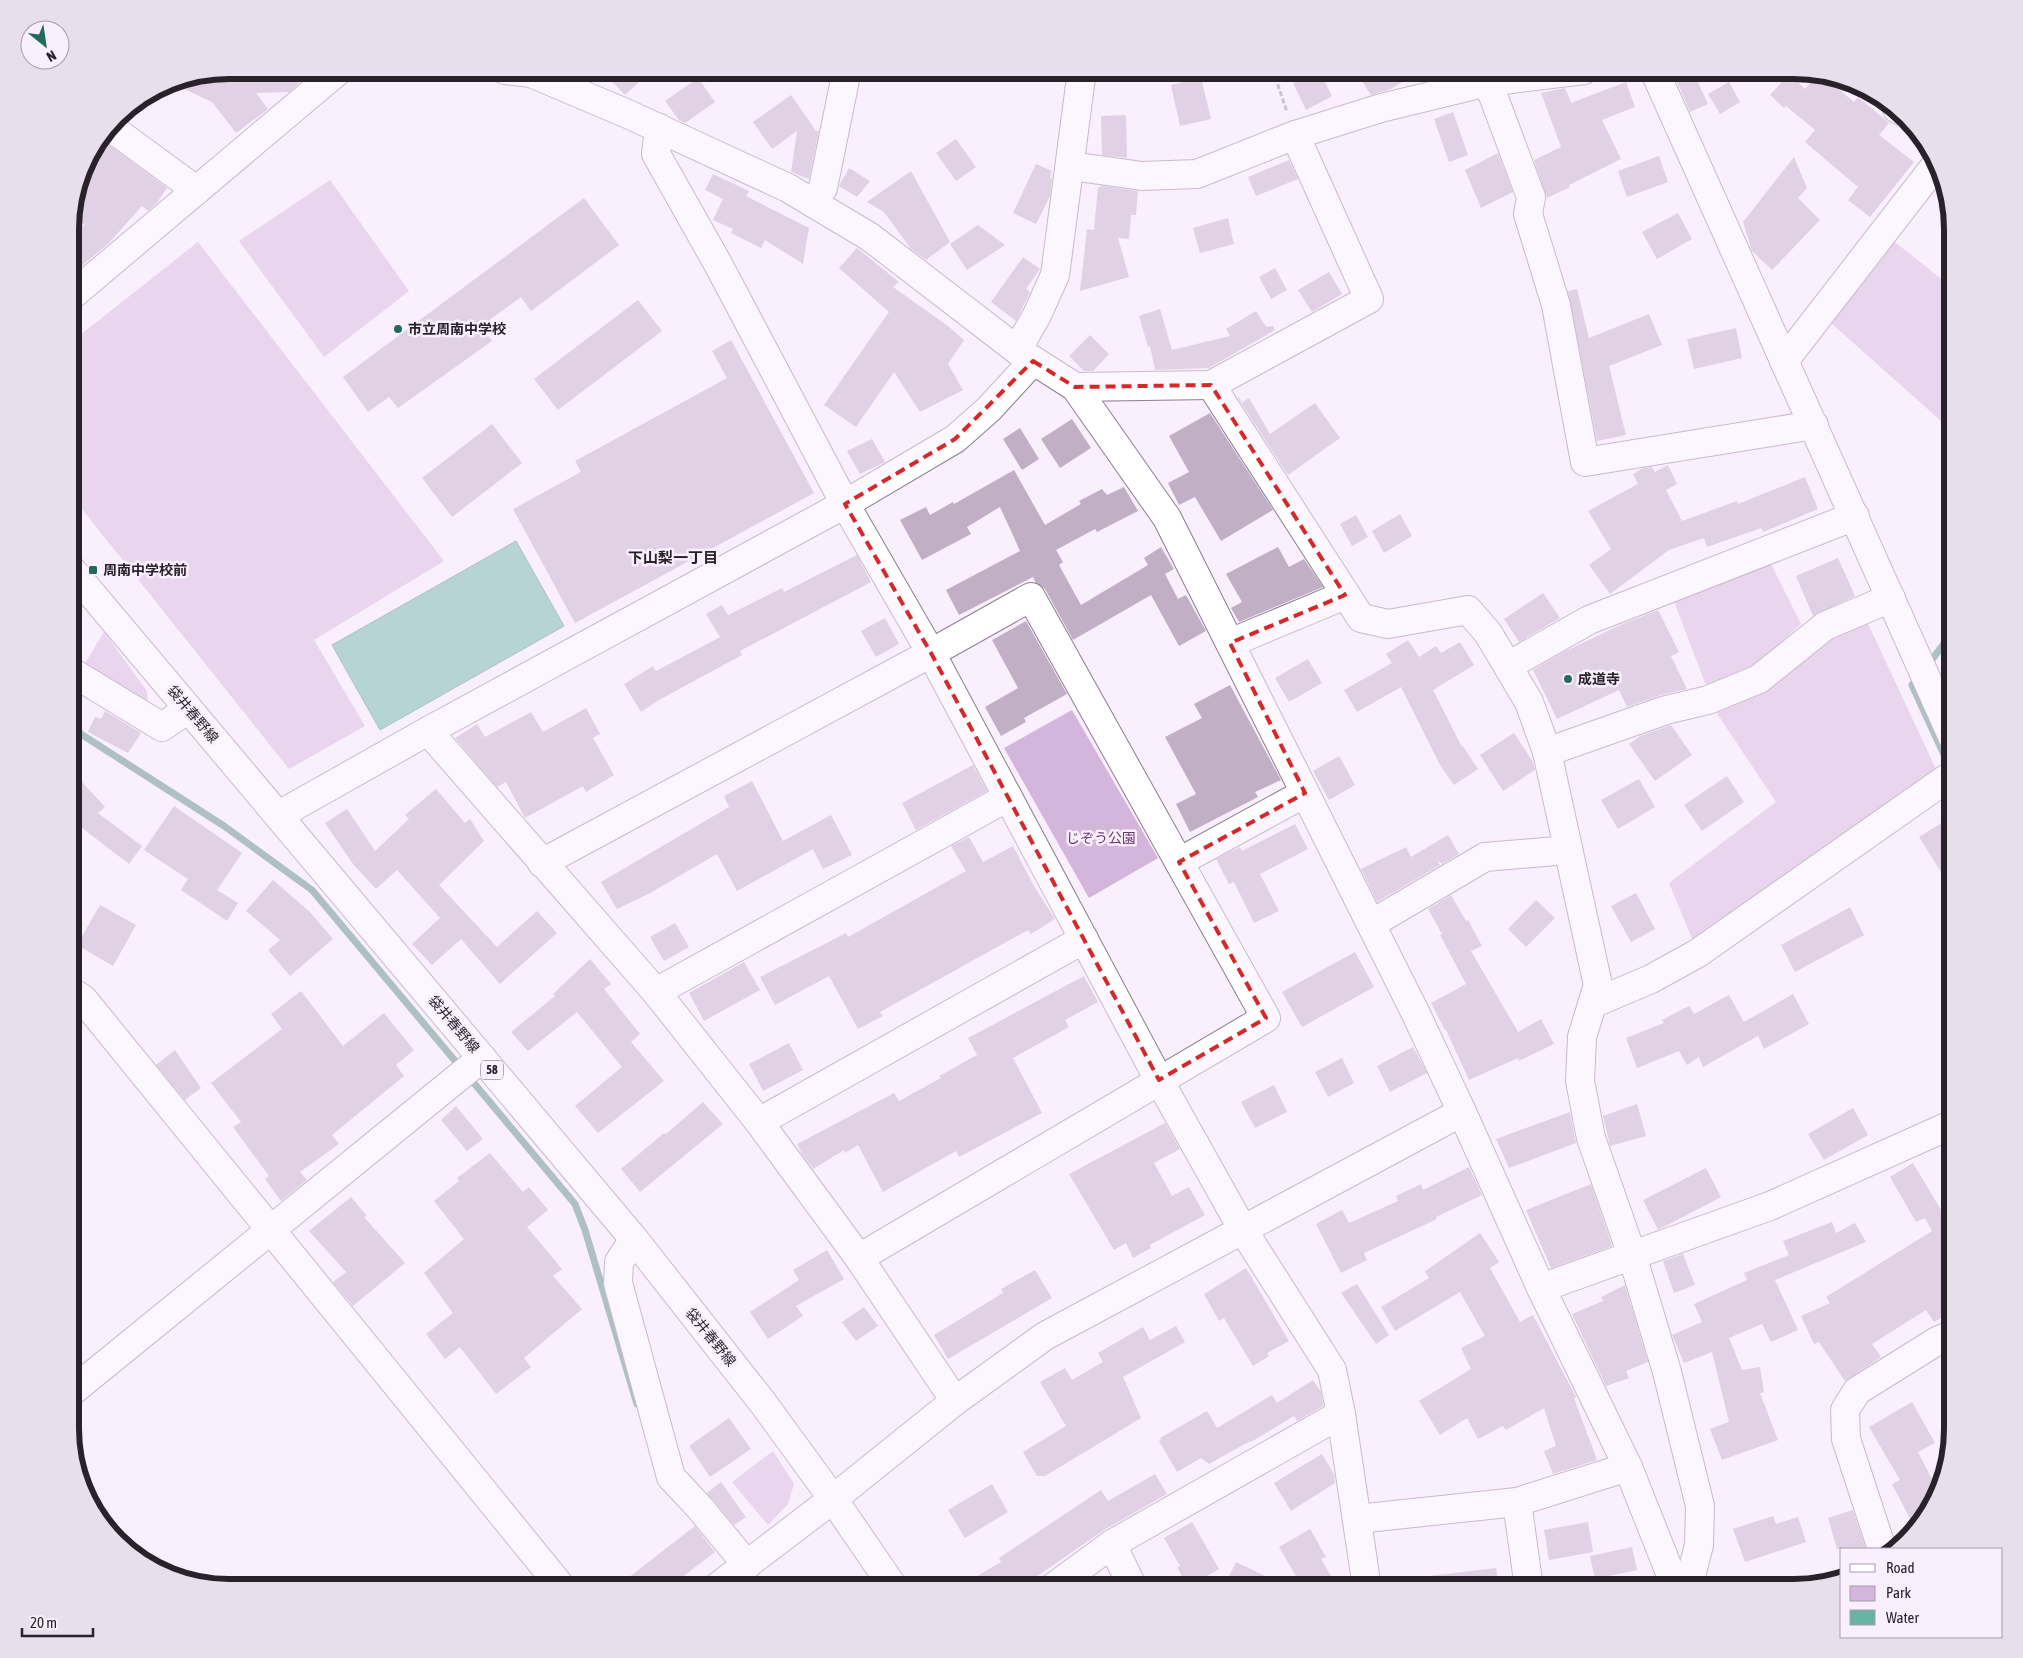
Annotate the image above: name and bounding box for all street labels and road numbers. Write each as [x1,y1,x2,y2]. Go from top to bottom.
street label: 袋井春野線 [164,682,222,746]
street label: 袋井春野線 [425,992,483,1056]
road number: 58 [481,1060,503,1080]
street label: 袋井春野線 [683,1305,739,1369]

